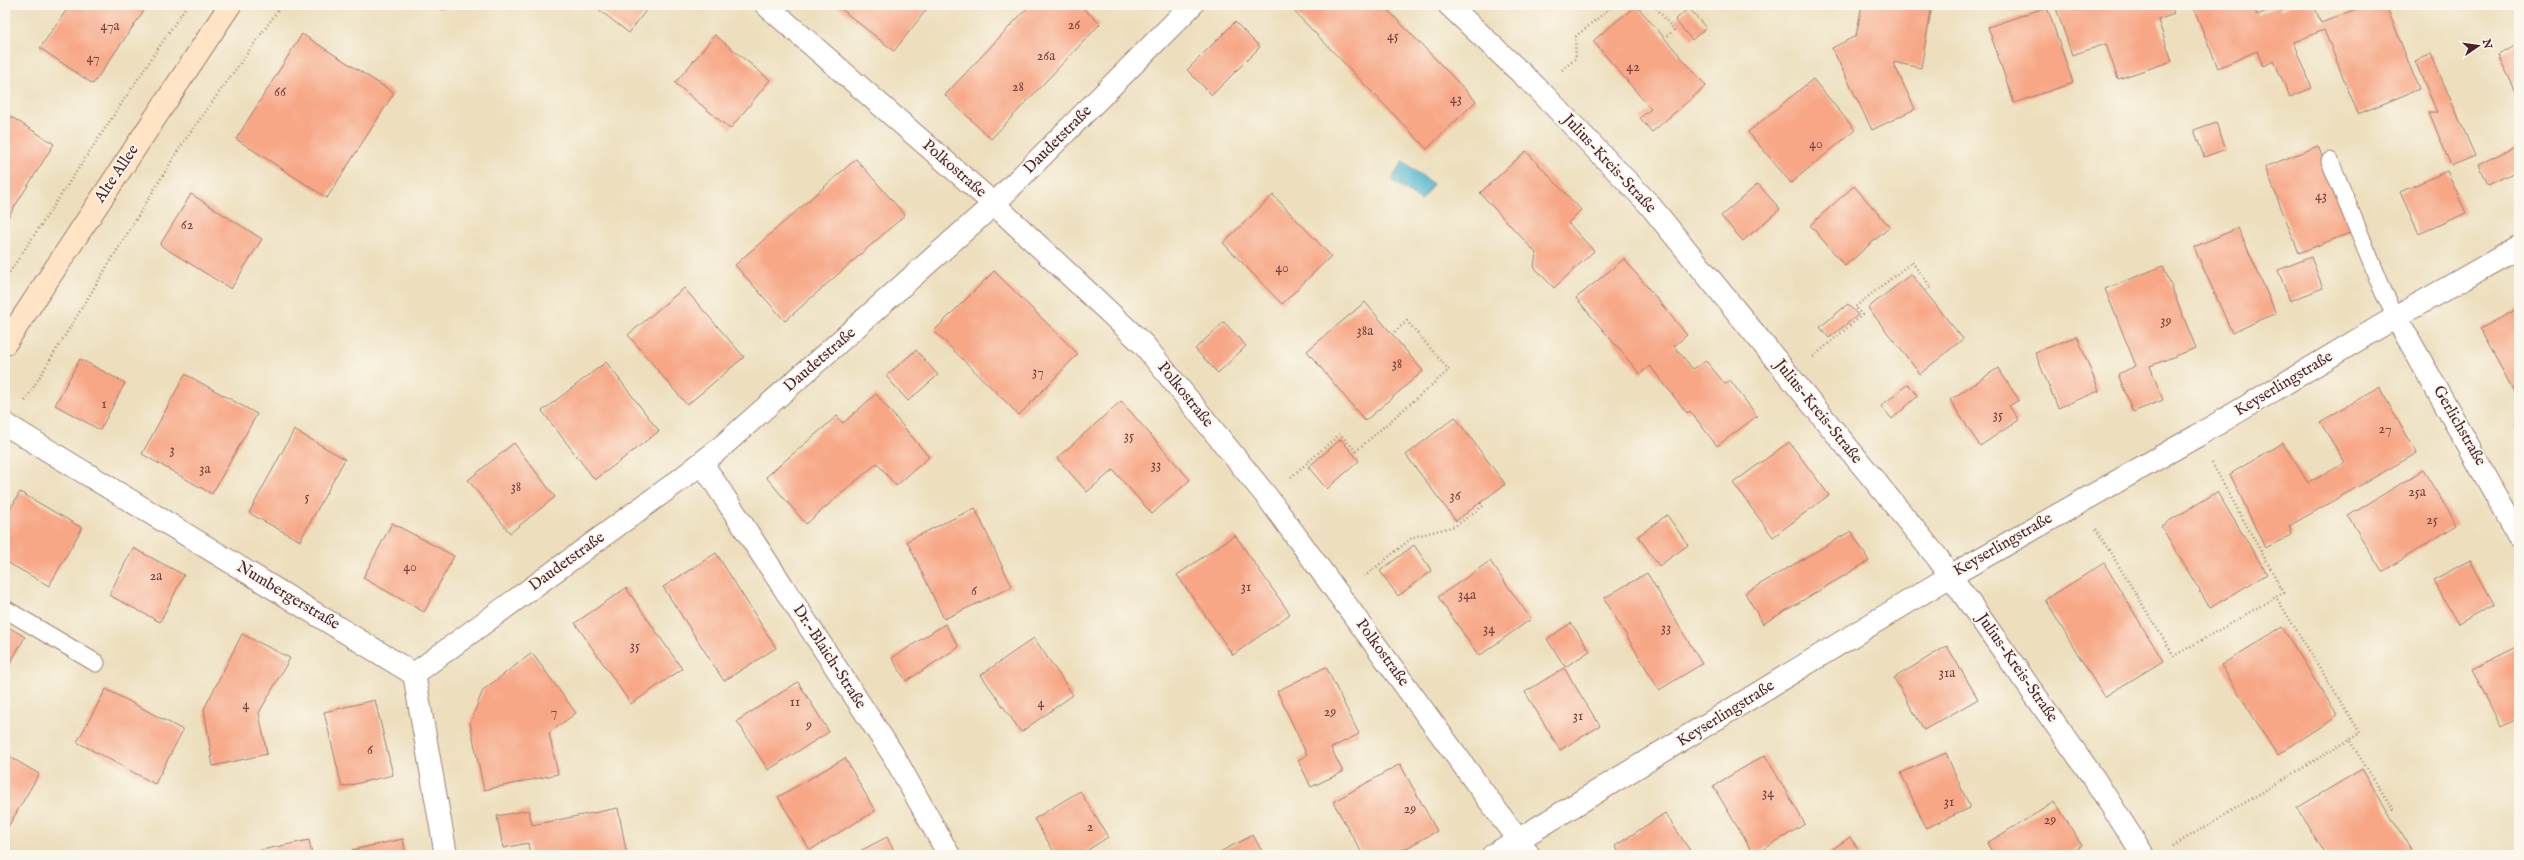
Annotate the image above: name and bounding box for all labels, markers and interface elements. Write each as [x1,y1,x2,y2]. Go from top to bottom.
house number: 26 [1068,16,1081,34]
house number: 47a [100,17,120,35]
north arrow [2458,26,2498,66]
house number: 45 [1387,27,1399,45]
text: N [2479,37,2495,51]
house number: 26a [1037,47,1056,65]
house number: 47 [87,49,99,67]
house number: 42 [1626,58,1640,76]
house number: 28 [1012,78,1024,96]
house number: 66 [274,83,287,101]
house number: 43 [1450,90,1462,108]
street label: Daudetstraße [1019,101,1097,179]
street label: Julius-Kreis-Straße [1556,109,1660,218]
house number: 40 [1809,135,1823,153]
street label: Polkostraße [918,136,990,202]
street label: Alte Allee [90,141,144,208]
house number: 43 [2315,187,2327,205]
house number: 62 [181,216,194,234]
house number: 40 [1275,259,1289,277]
house number: 39 [2160,312,2172,330]
house number: 38a [1357,322,1374,340]
street label: Daudetstraße [780,323,860,397]
street label: Keyserlingstraße [2231,347,2337,421]
street label: Julius-Kreis-Straße [1769,354,1866,468]
house number: 38 [1392,355,1402,373]
street label: Polkostraße [1153,358,1217,432]
house number: 37 [1032,363,1044,381]
street label: Gerlichstraße [2428,382,2490,470]
house number: 1 [101,395,107,413]
house number: 35 [1993,406,2003,424]
house number: 27 [2379,420,2391,438]
house number: 35 [1124,427,1134,445]
house number: 3 [169,441,175,459]
house number: 33 [1151,456,1161,474]
house number: 3a [199,460,212,478]
house number: 38 [511,478,521,496]
house number: 25a [2408,483,2427,501]
house number: 36 [1449,487,1462,505]
house number: 5 [304,488,310,506]
street label: Keyserlingstraße [1950,509,2056,581]
house number: 25 [2426,511,2438,529]
street label: Daudetstraße [525,528,609,596]
street label: Numbergerstraße [233,557,343,635]
house number: 40 [403,558,417,576]
house number: 2a [150,567,163,585]
house number: 31 [1241,578,1251,596]
house number: 6 [971,582,978,600]
house number: 34a [1458,586,1477,604]
street label: Dr.-Blaich-Straße [788,601,870,713]
street label: Julius-Kreis-Straße [1971,608,2062,726]
street label: Polkostraße [1351,615,1413,691]
house number: 33 [1661,619,1671,637]
house number: 34 [1483,620,1495,638]
house number: 35 [630,637,640,655]
house number: 31a [1939,664,1956,682]
street label: Keyserlingstraße [1674,676,1778,752]
house number: 11 [790,693,800,711]
house number: 4 [1038,694,1045,712]
house number: 4 [243,696,250,714]
house number: 7 [551,703,557,721]
house number: 29 [1324,703,1336,721]
house number: 31 [1573,707,1583,725]
house number: 9 [805,716,812,734]
house number: 6 [367,741,374,759]
house number: 34 [1762,784,1774,802]
house number: 31 [1944,793,1954,811]
house number: 29 [1404,800,1416,818]
house number: 29 [2044,811,2056,829]
house number: 2 [1087,818,1094,836]

